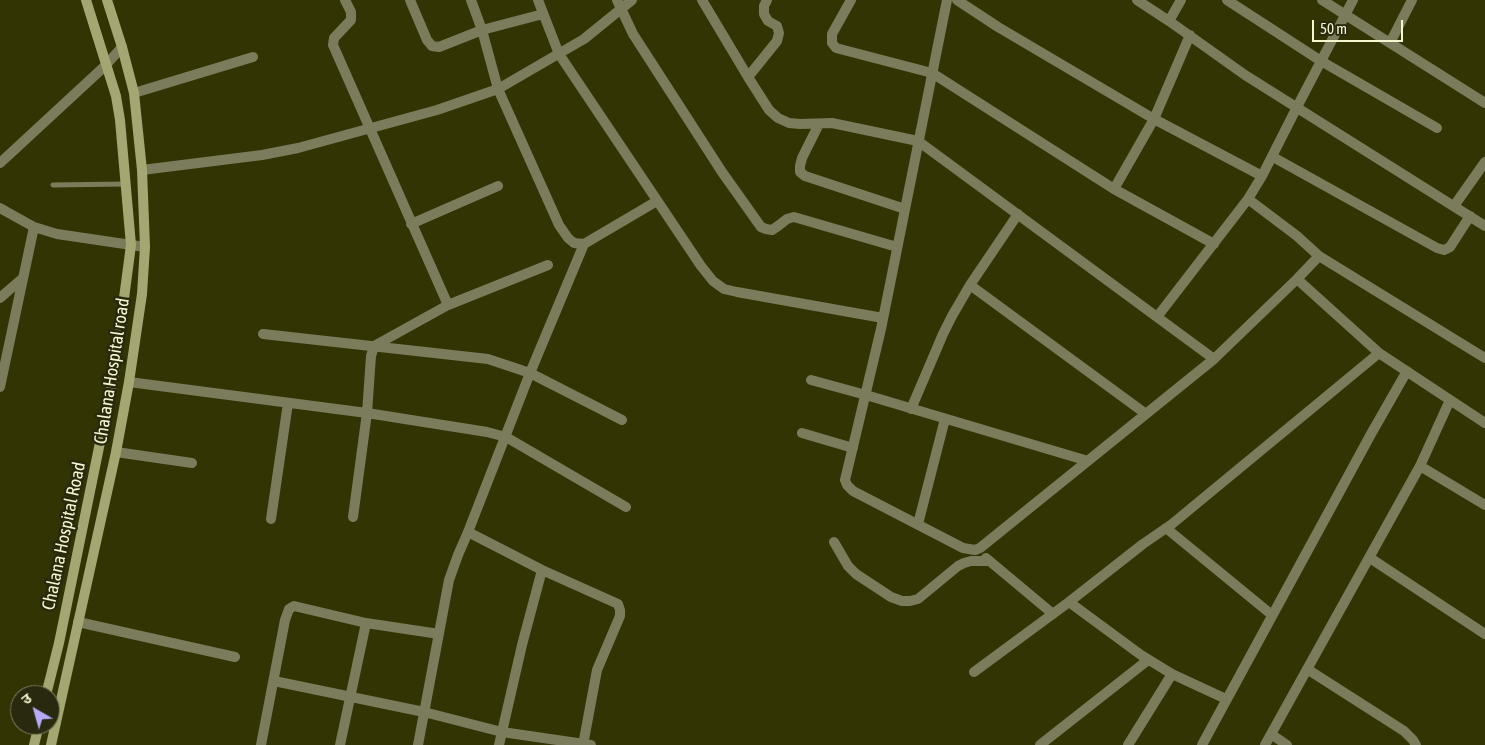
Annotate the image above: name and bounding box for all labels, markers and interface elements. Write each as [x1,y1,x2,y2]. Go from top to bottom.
scale bar [1315,10,1406,42]
text: 50 m [1320,20,1347,37]
street label: Chalana Hospital road [90,297,134,445]
street label: Chalana Hospital Road [38,460,90,612]
north arrow [10,685,60,735]
text: उ [18,690,35,708]

